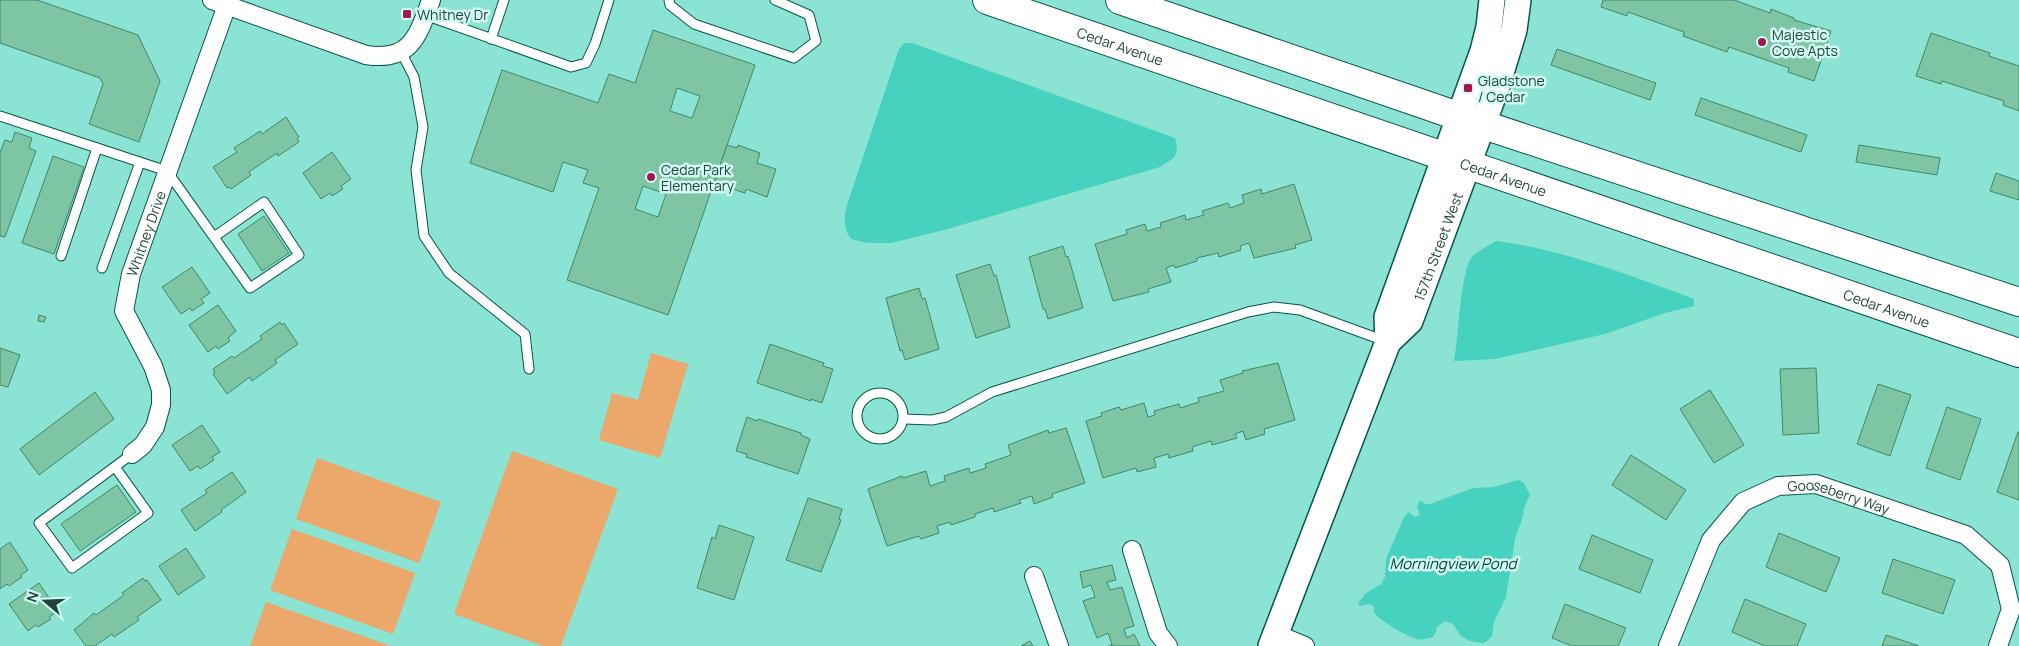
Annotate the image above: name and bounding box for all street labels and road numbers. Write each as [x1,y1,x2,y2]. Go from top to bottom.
street label: Cedar Avenue [1075,22,1166,69]
street label: Cedar Avenue [1458,153,1549,200]
street label: Whitney Drive [122,188,170,279]
street label: 157th Street West [1409,189,1467,303]
street label: Cedar Avenue [1841,284,1933,331]
street label: Gooseberry Way [1787,474,1893,518]

